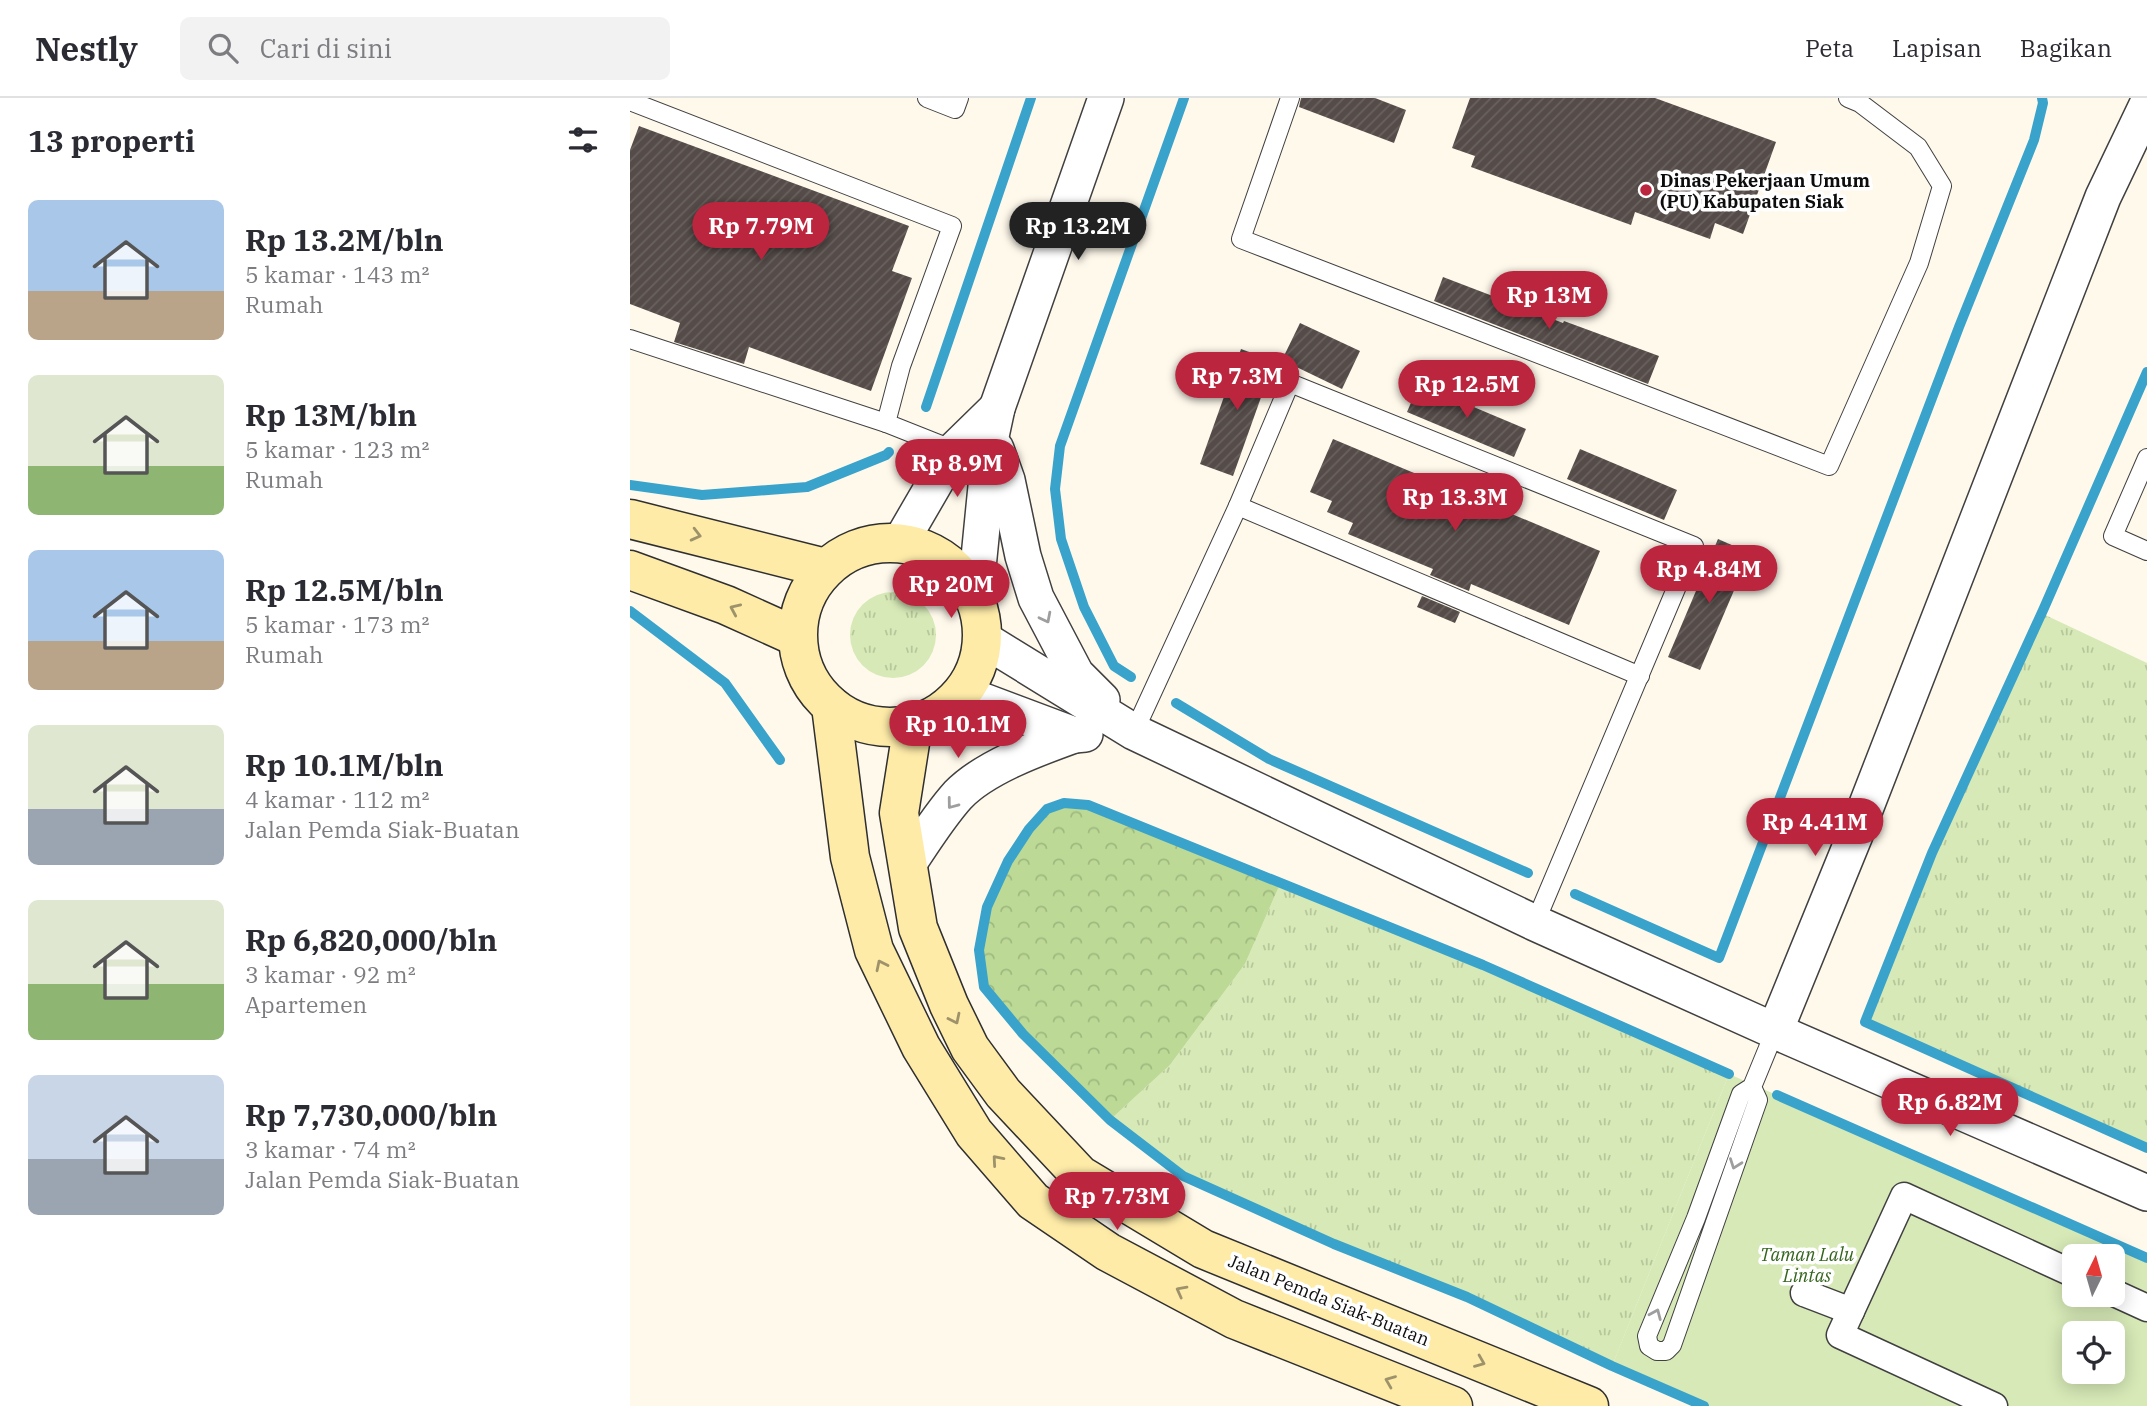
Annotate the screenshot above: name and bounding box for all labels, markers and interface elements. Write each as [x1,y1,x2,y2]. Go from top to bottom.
search box [180,17,670,80]
text: Nestly [35,27,138,70]
icon: search [204,29,242,67]
text: Cari di sini [260,31,392,65]
text: Peta [1805,32,1854,64]
text: Lapisan [1892,32,1982,64]
text: Bagikan [2020,32,2112,64]
text: 13 properti [28,121,195,160]
icon: filters [564,121,602,159]
place label: Dinas Pekerjaan Umum (PU) Kabupaten Siak [1660,169,1870,213]
marker: Dinas Pekerjaan Umum (PU) Kabupaten Siak [1638,182,1654,198]
pin: Rp 7.79M [689,202,833,262]
pin: Rp 13.2M [1006,202,1150,262]
text: Rp 7.79M [708,210,814,240]
text: Rp 13.2M [1025,210,1131,240]
text: Rp 13.2M/bln [245,220,444,259]
icon: home [84,228,168,312]
text: 5 kamar · 143 m² [245,259,430,289]
pin: Rp 13M [1492,272,1606,331]
text: Rp 13M [1506,279,1592,309]
text: Rumah [245,289,323,319]
pin: Rp 7.3M [1172,352,1302,412]
text: Rp 7.3M [1191,360,1283,390]
pin: Rp 12.5M [1395,360,1539,420]
text: Rp 12.5M [1414,368,1520,398]
text: Rp 13M/bln [245,395,417,434]
icon: home [84,403,168,487]
text: 5 kamar · 123 m² [245,434,430,464]
pin: Rp 8.9M [892,440,1022,499]
text: Rp 8.9M [911,447,1003,477]
text: Rumah [245,464,323,494]
pin: Rp 13.3M [1383,474,1527,533]
text: Rp 13.3M [1402,481,1508,511]
one-way arrow [690,527,702,541]
pin: Rp 4.84M [1637,546,1781,605]
text: Rp 4.84M [1656,553,1762,583]
pin: Rp 20M [894,560,1008,620]
text: Rp 20M [908,568,994,598]
text: Rp 12.5M/bln [245,570,444,609]
icon: home [84,578,168,662]
one-way arrow [730,603,742,617]
text: 5 kamar · 173 m² [245,609,430,639]
one-way arrow [1038,611,1052,623]
text: Rumah [245,639,323,669]
pin: Rp 10.1M [886,700,1030,760]
text: Rp 10.1M [905,708,1011,738]
text: Rp 10.1M/bln [245,745,444,784]
icon: home [84,753,168,837]
text: 4 kamar · 112 m² [245,784,430,814]
one-way arrow [948,796,960,808]
pin: Rp 4.41M [1743,798,1887,858]
text: Rp 4.41M [1762,806,1868,836]
text: Jalan Pemda Siak-Buatan [245,814,520,844]
text: Rp 6,820,000/bln [245,920,497,959]
icon: home [84,928,168,1012]
text: 3 kamar · 92 m² [245,959,416,989]
one-way arrow [876,960,890,972]
text: Apartemen [245,989,367,1019]
one-way arrow [947,1012,961,1024]
pin: Rp 6.82M [1878,1079,2022,1138]
text: Rp 6.82M [1897,1086,2003,1116]
text: Rp 7,730,000/bln [245,1095,497,1134]
icon: home [84,1103,168,1187]
text: 3 kamar · 74 m² [245,1134,416,1164]
one-way arrow [993,1155,1006,1168]
one-way arrow [1729,1157,1743,1170]
text: Jalan Pemda Siak-Buatan [245,1164,520,1194]
pin: Rp 7.73M [1045,1172,1189,1232]
text: Rp 7.73M [1064,1180,1170,1210]
park label: Taman Lalu Lintas [1760,1243,1855,1287]
north arrow [2062,1244,2124,1307]
map controls [2062,1244,2125,1384]
street label: Jalan Pemda Siak-Buatan [1225,1249,1433,1351]
one-way arrow [1176,1286,1188,1299]
one-way arrow [1648,1309,1662,1321]
button: locate [2062,1321,2125,1384]
one-way arrow [1473,1354,1486,1368]
one-way arrow [1384,1375,1396,1389]

